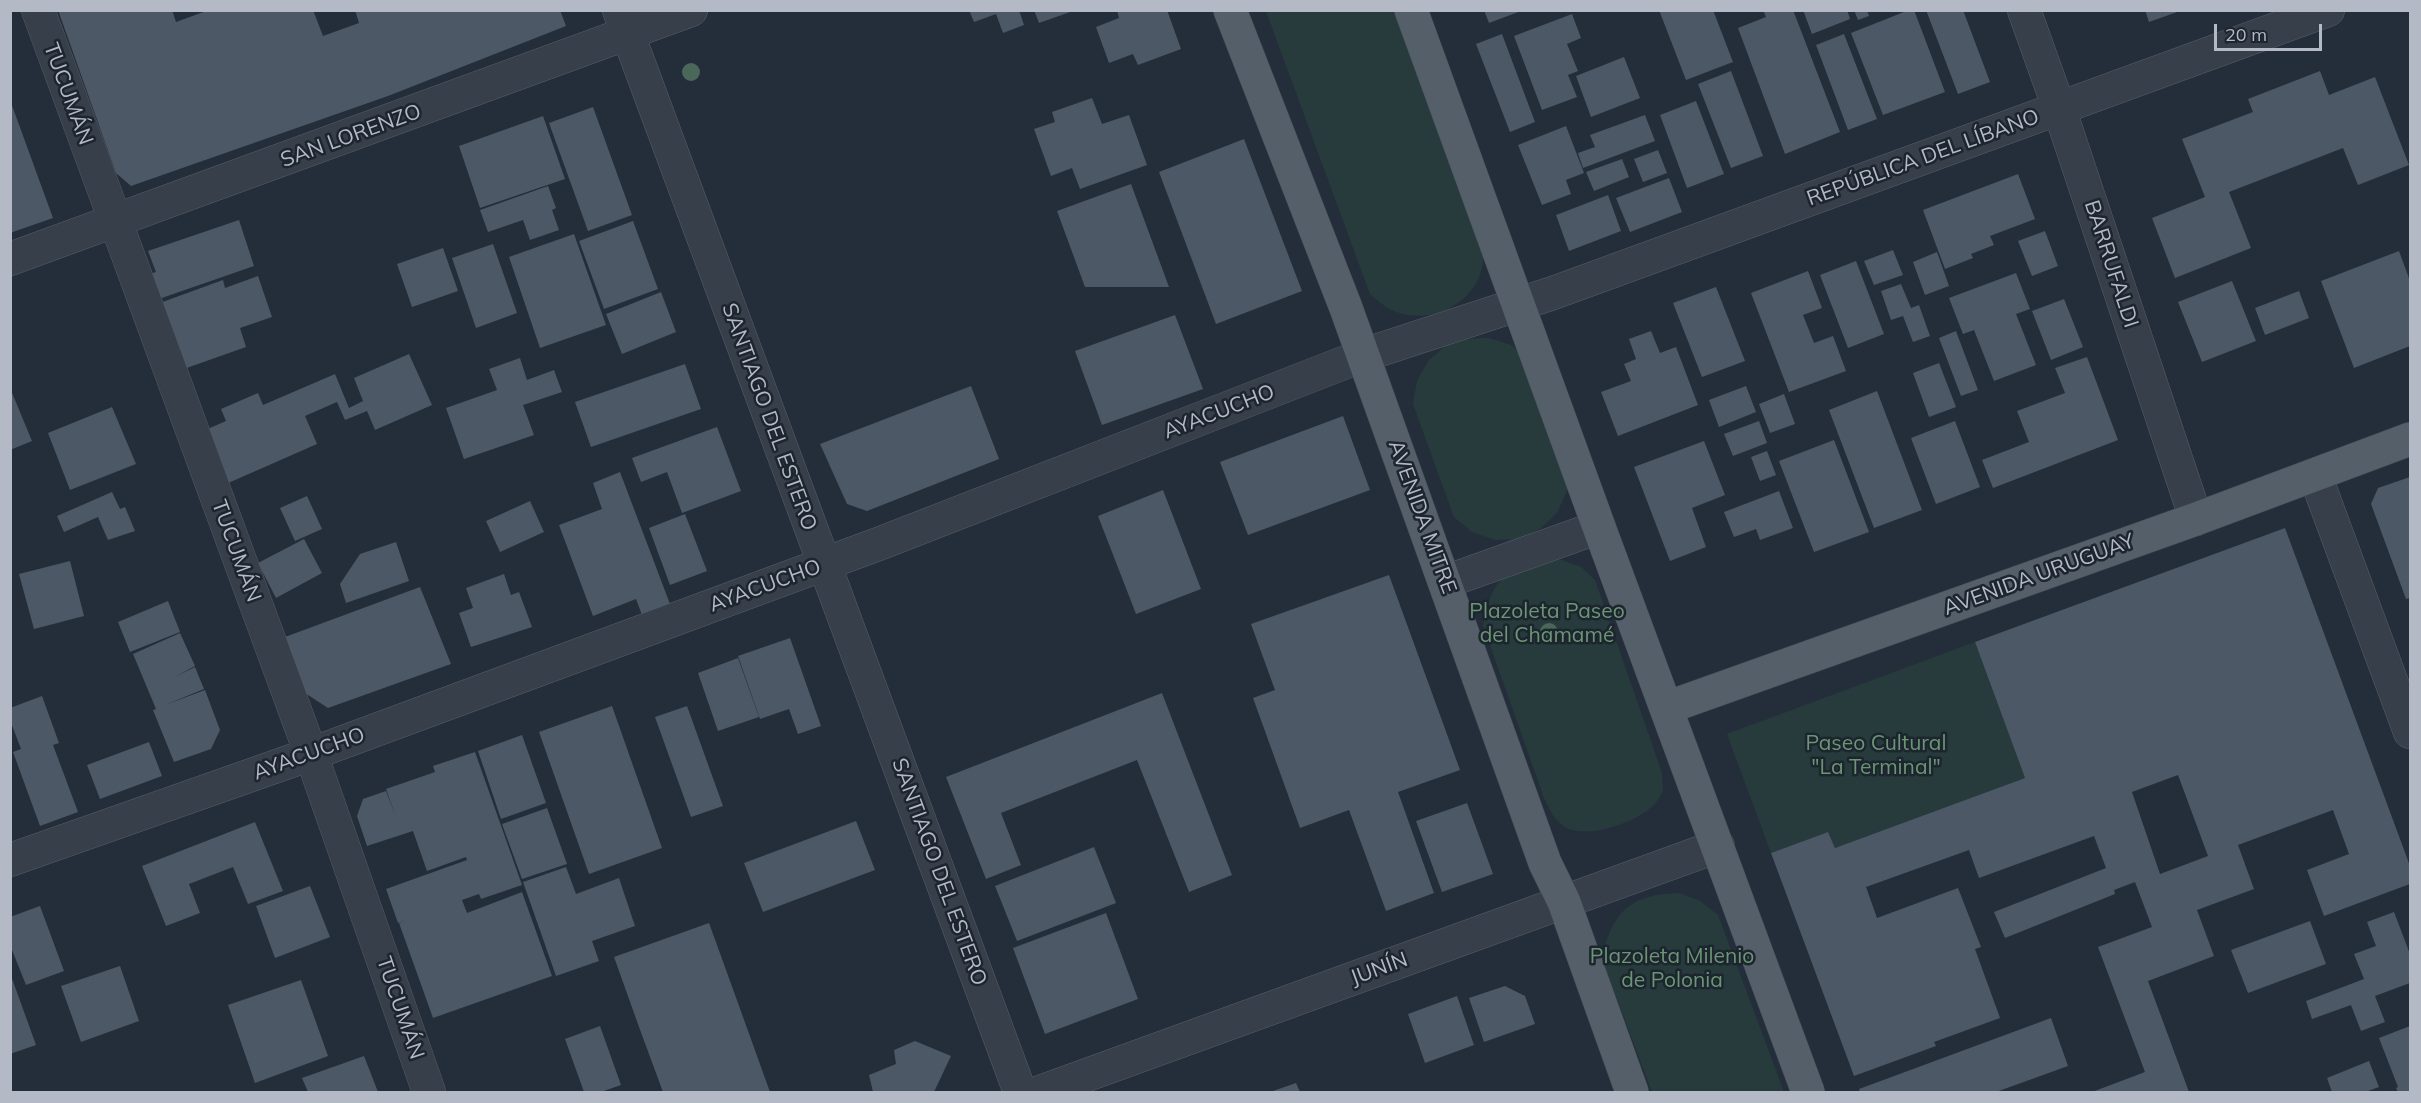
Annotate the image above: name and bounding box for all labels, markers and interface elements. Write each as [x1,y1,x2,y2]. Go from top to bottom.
scale bar [2217,12,2325,50]
text: 20 m [2225,23,2267,46]
street label: TUCUMÁN [38,39,98,149]
street label: SAN LORENZO [277,99,425,173]
street label: REPÚBLICA DEL LÍBANO [1803,104,2043,212]
street label: BARRUFALDI [2079,197,2143,331]
street label: SANTIAGO DEL ESTERO [716,300,822,534]
street label: AYACUCHO [1160,379,1278,445]
street label: AVENIDA MITRE [1382,437,1462,597]
street label: TUCUMÁN [206,496,266,606]
street label: AVENIDA URUGUAY [1940,529,2138,621]
street label: AYACUCHO [706,554,824,618]
park label: Plazoleta Paseo del Chamamé [1469,599,1625,649]
street label: AYACUCHO [250,722,368,786]
park label: Paseo Cultural "La Terminal" [1806,731,1946,781]
street label: SANTIAGO DEL ESTERO [886,755,992,989]
park label: Plazoleta Milenio de Polonia [1590,944,1754,994]
street label: JUNÍN [1347,947,1411,991]
street label: TUCUMÁN [371,953,429,1063]

